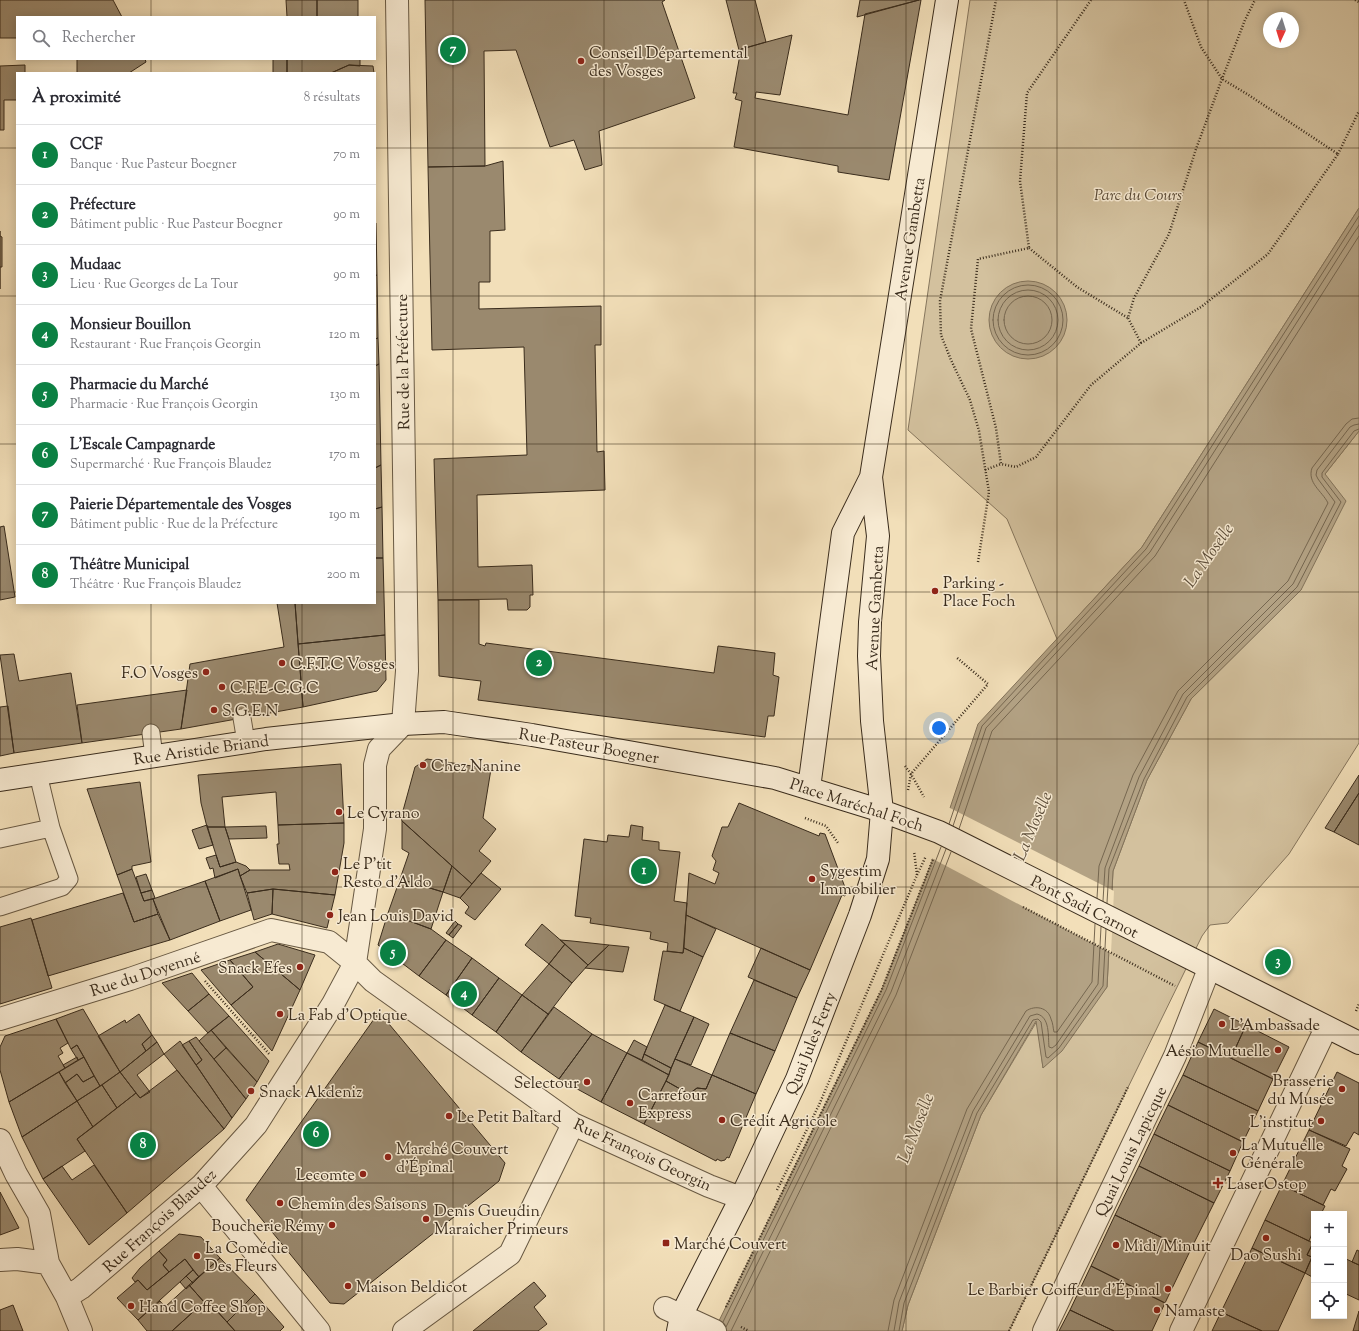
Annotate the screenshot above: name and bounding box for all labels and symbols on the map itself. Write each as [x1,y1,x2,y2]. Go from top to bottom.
north arrow [1263,12,1299,48]
pin: 7 [440,35,466,65]
place label: Conseil Départemental des Vosges [589,43,748,84]
marker: Conseil Départemental des Vosges [576,56,586,66]
street label: Avenue Gambetta [890,175,933,303]
park label: Parc du Cours [1094,185,1182,208]
street label: Rue de la Préfecture [392,294,417,430]
water label: La Moselle [1179,519,1241,593]
street label: Avenue Gambetta [862,545,891,671]
place label: Parking - Place Foch [943,573,1016,614]
marker: Parking - Place Foch [930,586,940,596]
pin: 2 [526,648,552,678]
place label: C.F.T.C Vosges [290,654,395,677]
marker: C.F.T.C Vosges [277,658,287,668]
place label: F.O Vosges [121,663,198,686]
marker: F.O Vosges [201,667,211,677]
place label: C.F.E-C.G.C [230,678,319,701]
marker: C.F.E-C.G.C [217,682,227,692]
place label: S.G.E.N [222,701,279,724]
marker: S.G.E.N [209,705,219,715]
your location [929,718,949,738]
street label: Rue Pasteur Boegner [517,724,660,771]
street label: Rue Aristide Briand [132,731,271,772]
place label: Chez Nanine [431,756,521,779]
marker: Chez Nanine [418,760,428,770]
street label: Place Maréchal Foch [786,774,927,839]
water label: La Moselle [1009,788,1059,865]
place label: Le Cyrano [347,803,420,826]
marker: Le Cyrano [334,807,344,817]
place label: Le P'tit Resto d'Aldo [343,854,432,895]
pin: 1 [631,856,657,886]
place label: Sygestim Immobilier [820,861,896,902]
marker: Le P'tit Resto d'Aldo [330,867,340,877]
street label: Pont Sadi Carnot [1026,871,1142,946]
marker: Sygestim Immobilier [807,874,817,884]
place label: Jean Louis David [337,906,454,929]
marker: Jean Louis David [325,910,335,920]
pin: 5 [380,938,406,968]
street label: Rue du Doyenné [88,947,204,1004]
pin: 3 [1265,947,1291,977]
place label: Snack Efes [218,958,292,981]
marker: Snack Efes [295,962,305,972]
pin: 4 [451,979,477,1009]
street label: Quai Jules Ferry [781,989,843,1099]
place label: La Fab d'Optique [288,1005,407,1028]
marker: La Fab d'Optique [275,1009,285,1019]
place label: L’Ambassade [1230,1015,1320,1038]
marker: L’Ambassade [1217,1019,1227,1029]
place label: Aésio Mutuelle [1165,1041,1270,1064]
marker: Aésio Mutuelle [1273,1045,1283,1055]
place label: Brasserie du Musée [1268,1071,1334,1112]
place label: Selectour [514,1073,579,1096]
marker: Selectour [582,1077,592,1087]
place label: Snack Akdeniz [259,1082,362,1105]
street label: Quai Louis Lapicque [1091,1083,1174,1221]
marker: Brasserie du Musée [1337,1084,1347,1094]
place label: Carrefour Express [638,1085,706,1126]
marker: Snack Akdeniz [246,1086,256,1096]
water label: La Moselle [893,1090,941,1167]
marker: Carrefour Express [625,1098,635,1108]
place label: Le Petit Baltard [457,1107,561,1130]
marker: Le Petit Baltard [444,1111,454,1121]
place label: Crédit Agricole [730,1111,837,1134]
place label: L’institut [1250,1112,1314,1135]
street label: Rue François Georgin [569,1114,715,1199]
marker: Crédit Agricole [717,1115,727,1125]
marker: L’institut [1316,1116,1326,1126]
pin: 6 [303,1119,329,1149]
pin: 8 [130,1130,156,1160]
place label: La Mutuelle Générale [1241,1135,1323,1176]
place label: Marché Couvert d'Épinal [396,1139,509,1180]
marker: La Mutuelle Générale [1228,1148,1238,1158]
marker: Marché Couvert d'Épinal [383,1152,393,1162]
street label: Rue François Blaudez [99,1165,223,1279]
place label: Lecomte [296,1165,355,1188]
marker: Lecomte [358,1169,368,1179]
place label: LaserOstop [1227,1174,1307,1197]
marker: LaserOstop [1212,1177,1224,1189]
place label: Chemin des Saisons [288,1194,427,1217]
marker: Chemin des Saisons [275,1198,285,1208]
place label: Denis Gueudin Maraîcher Primeurs [434,1201,568,1242]
marker: Denis Gueudin Maraîcher Primeurs [421,1214,431,1224]
place label: Boucherie Rémy [212,1216,324,1239]
marker: Boucherie Rémy [327,1220,337,1230]
marker: Dao Sushi [1261,1233,1271,1243]
place label: Marché Couvert [674,1234,787,1257]
place label: Midi/Minuit [1124,1236,1211,1259]
place label: La Comédie Des Fleurs [205,1238,288,1279]
marker: Marché Couvert [661,1238,671,1248]
marker: Midi/Minuit [1111,1240,1121,1250]
place label: Dao Sushi [1231,1245,1302,1268]
marker: La Comédie Des Fleurs [192,1251,202,1261]
place label: Maison Beldicot [356,1277,468,1300]
place label: Le Barbier Coiffeur d'Épinal [968,1280,1161,1303]
marker: Maison Beldicot [343,1281,353,1291]
marker: Le Barbier Coiffeur d'Épinal [1163,1284,1173,1294]
place label: Hand Coffee Shop [139,1297,266,1320]
marker: Hand Coffee Shop [126,1301,136,1311]
place label: Namaste [1165,1301,1225,1324]
marker: Namaste [1152,1305,1162,1315]

